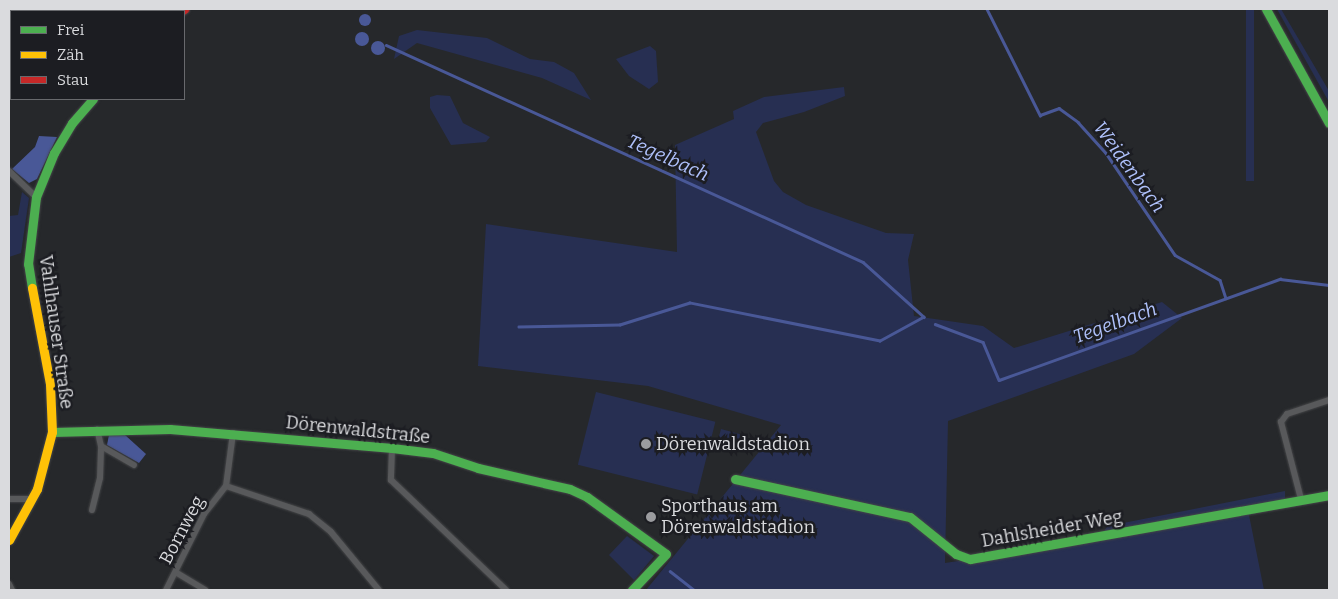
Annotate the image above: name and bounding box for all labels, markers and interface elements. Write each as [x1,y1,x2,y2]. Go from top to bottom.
legend [10,10,185,100]
text: Frei [57,21,84,39]
text: Zäh [57,46,84,64]
text: Stau [57,71,89,89]
water label: Weidenbach [1088,117,1170,217]
water label: Tegelbach [624,130,712,186]
street label: Vahlhauser Straße [35,254,77,410]
water label: Tegelbach [1070,297,1160,349]
street label: Dörenwaldstraße [285,412,431,448]
place label: Dörenwaldstadion [656,433,810,455]
marker: Dörenwaldstadion [640,438,652,450]
street label: Bornweg [155,492,209,568]
place label: Sporthaus am Dörenwaldstadion [661,496,815,538]
street label: Dahlsheider Weg [980,506,1124,552]
marker: Sporthaus am Dörenwaldstadion [645,511,657,523]

